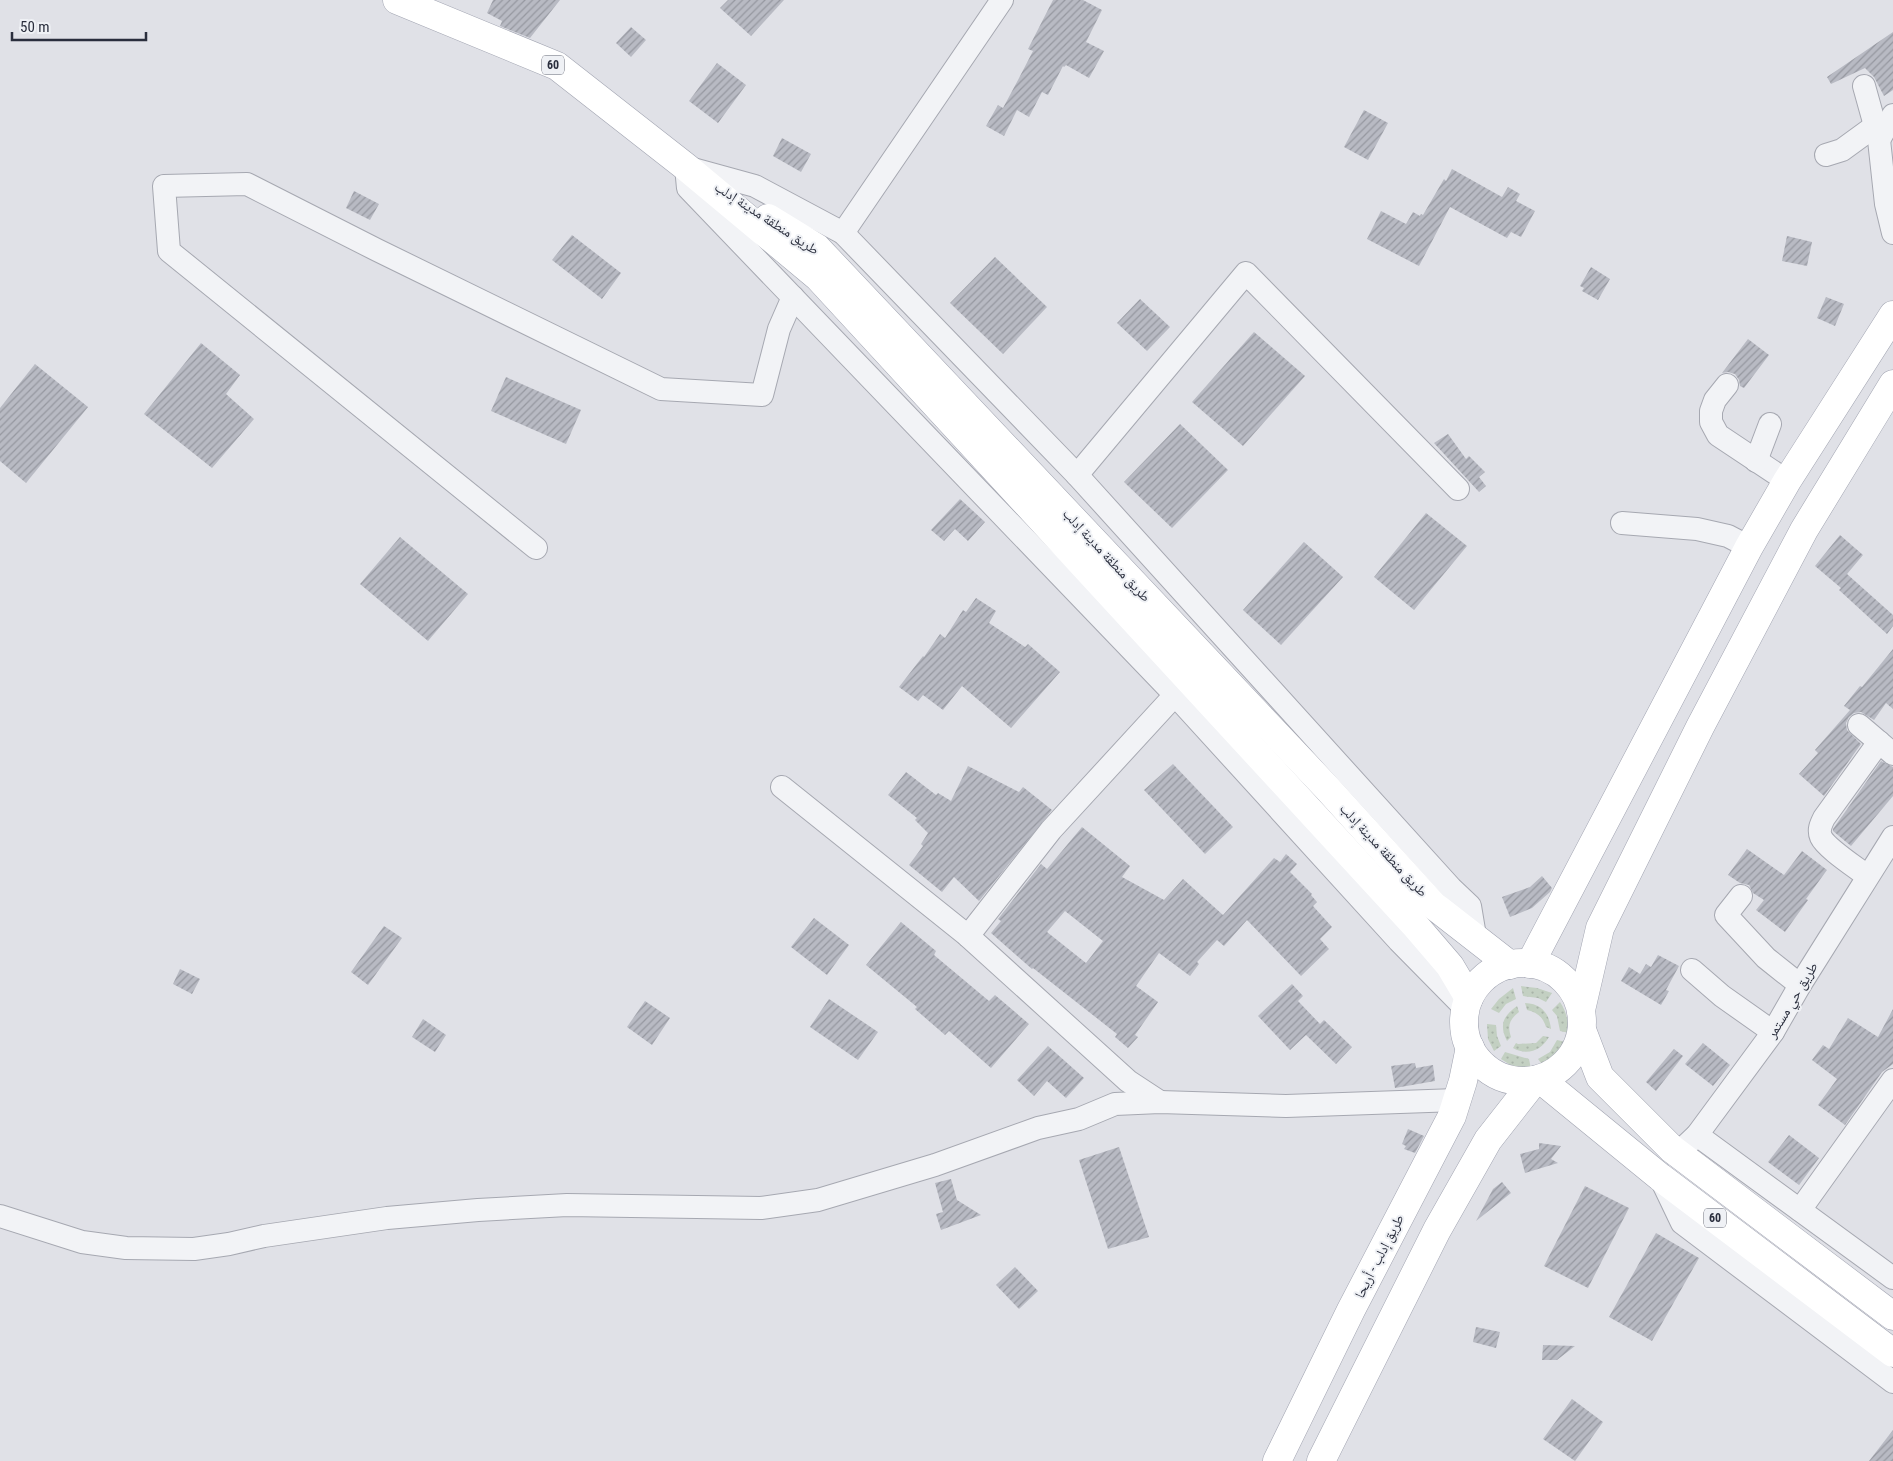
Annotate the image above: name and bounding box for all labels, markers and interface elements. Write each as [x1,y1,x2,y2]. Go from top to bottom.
scale bar [12,10,146,42]
text: 50 m [20,18,50,36]
road number: 60 [542,56,564,74]
street label: طريق منطقة مدينة إدلب [711,178,822,259]
street label: طريق منطقة مدينة إدلب [1058,505,1154,606]
street label: طريق منطقة مدينة إدلب [1335,800,1431,901]
street label: طريق حي مستمر [1763,959,1824,1044]
road number: 60 [1704,1208,1726,1228]
street label: طريق إدلب - أريحا [1351,1211,1409,1301]

